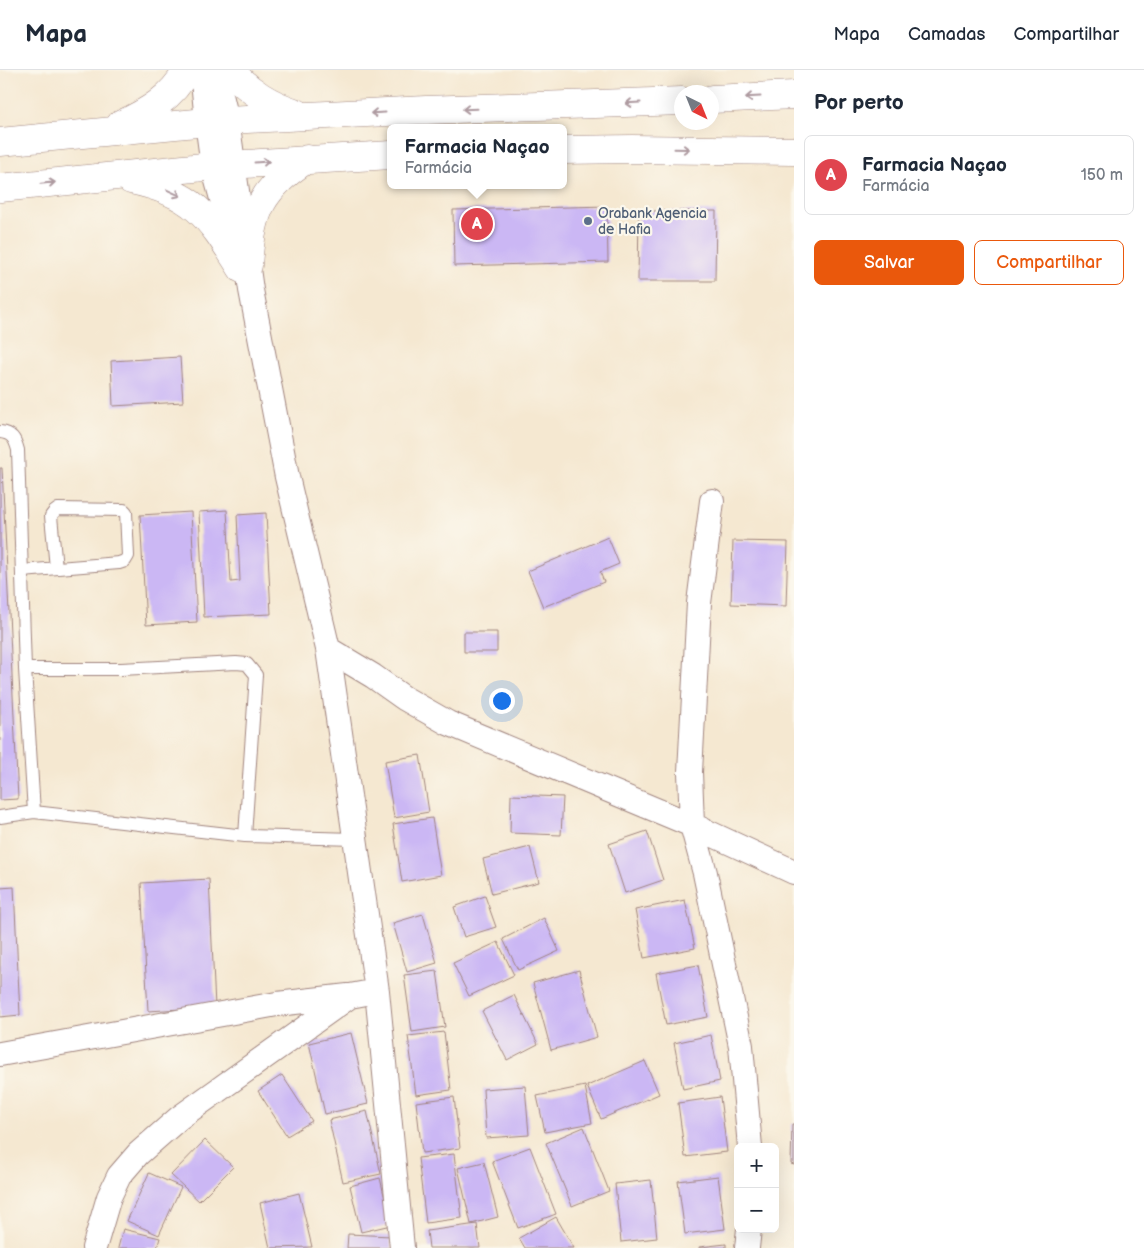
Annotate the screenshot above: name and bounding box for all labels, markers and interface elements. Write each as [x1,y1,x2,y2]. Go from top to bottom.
text: Mapa [25,20,87,49]
text: Mapa [834,24,880,45]
text: Camadas [908,24,985,45]
text: Compartilhar [1013,24,1119,45]
north arrow [674,85,719,130]
text: Por perto [814,90,904,115]
one-way arrow [745,93,761,102]
one-way arrow [625,98,641,107]
one-way arrow [463,104,479,113]
one-way arrow [370,108,386,117]
popup [387,124,567,189]
text: Farmacia Naçao [405,136,549,159]
one-way arrow [674,145,690,154]
text: Farmacia Naçao [862,154,1007,177]
one-way arrow [253,158,269,167]
text: Farmácia [405,159,472,178]
text: A [826,166,836,185]
text: 150 m [1081,166,1123,185]
text: Farmácia [862,177,930,196]
one-way arrow [40,178,56,188]
one-way arrow [166,189,181,198]
pin: A [461,205,493,243]
place label: Orabank Agencia de Hafia [598,205,707,238]
marker: Orabank Agencia de Hafia [582,215,594,227]
button: Salvar [814,240,964,285]
button: Compartilhar [974,240,1124,285]
your location [489,688,515,714]
map controls [734,1143,779,1233]
button: + [734,1143,779,1188]
button: − [734,1188,779,1233]

